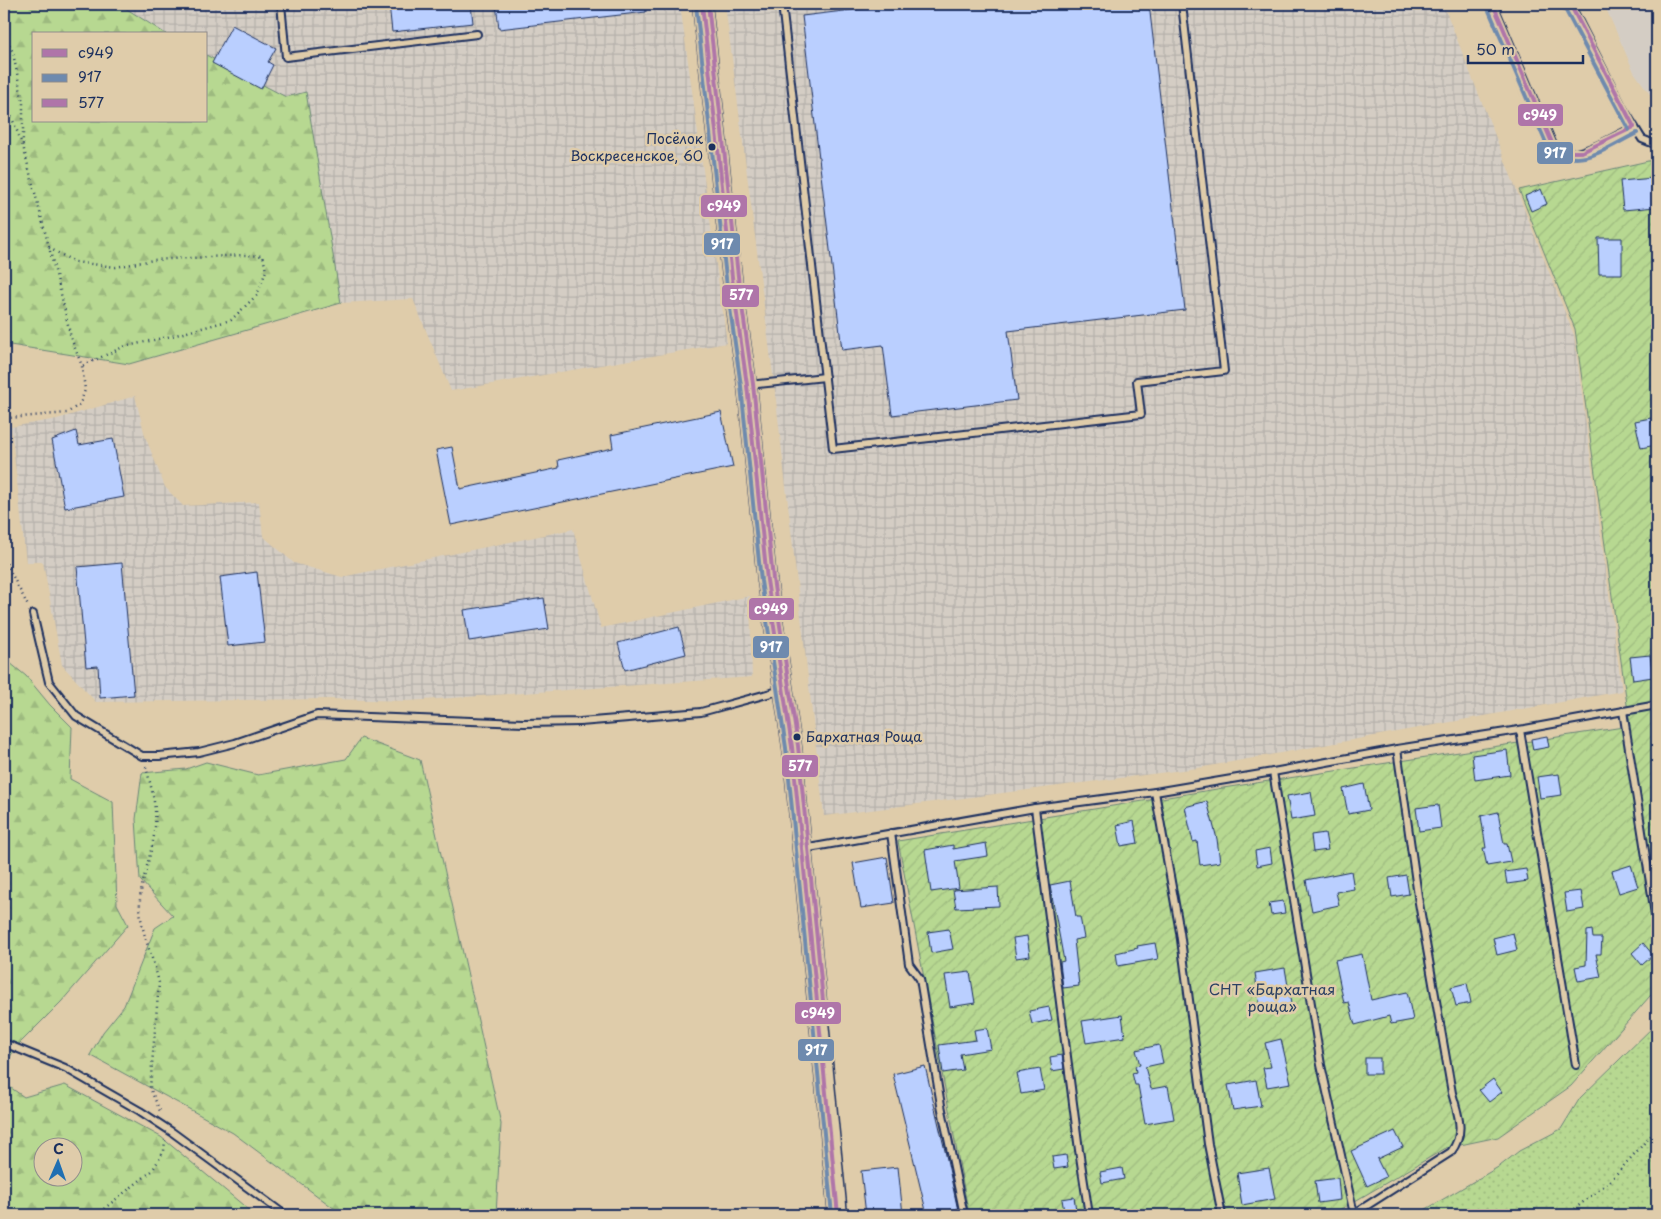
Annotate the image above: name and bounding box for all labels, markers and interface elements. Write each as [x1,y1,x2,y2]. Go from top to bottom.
legend [32,32,208,122]
scale bar [1468,32,1584,64]
text: 50 m [1476,37,1515,60]
text: с949 [78,40,114,63]
text: 917 [78,64,102,87]
text: 577 [78,90,104,113]
line badge: с949 [1517,103,1564,127]
text: с949 [1523,104,1557,125]
place label: Посёлок Воскресенское, 60 [570,128,704,166]
line badge: 917 [1536,141,1574,165]
marker: Посёлок Воскресенское, 60 [707,142,717,152]
text: 917 [1544,142,1567,163]
line badge: с949 [700,194,748,218]
text: с949 [707,195,741,216]
line badge: 917 [703,232,741,256]
text: 917 [711,233,734,254]
line badge: 577 [721,284,760,308]
text: 577 [729,284,754,305]
line badge: с949 [748,597,795,621]
text: с949 [754,598,788,619]
line badge: 917 [752,635,790,659]
text: 917 [760,636,783,657]
place label: Бархатная Роща [806,726,922,747]
marker: Бархатная Роща [792,732,802,742]
line badge: 577 [781,754,819,778]
text: 577 [788,755,813,776]
park label: СНТ «Бархатная роща» [1209,977,1335,1017]
line badge: с949 [794,1001,842,1025]
text: с949 [801,1002,835,1023]
line badge: 917 [797,1038,835,1062]
text: 917 [805,1039,828,1060]
north arrow [32,1136,82,1186]
text: С [53,1138,64,1159]

